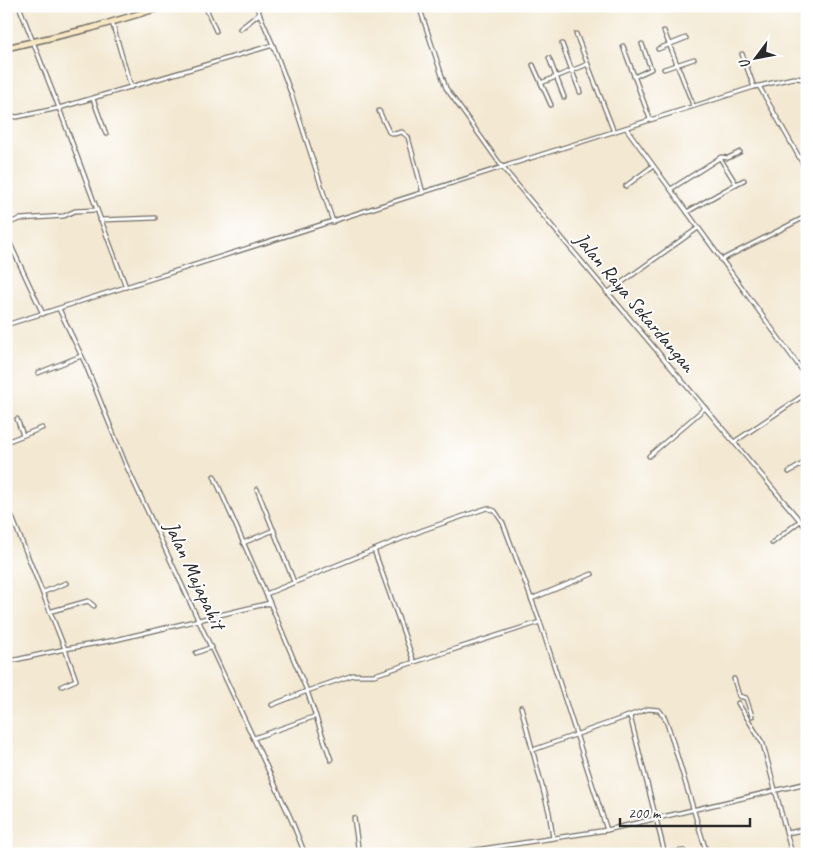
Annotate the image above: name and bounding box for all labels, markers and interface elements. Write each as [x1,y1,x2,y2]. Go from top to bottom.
north arrow [730,32,780,82]
text: U [735,55,754,72]
street label: Jalan Raya Sekardangan [568,226,702,379]
street label: Jalan Majapahit [158,516,233,636]
scale bar [620,795,750,827]
text: 200 m [628,804,662,823]

